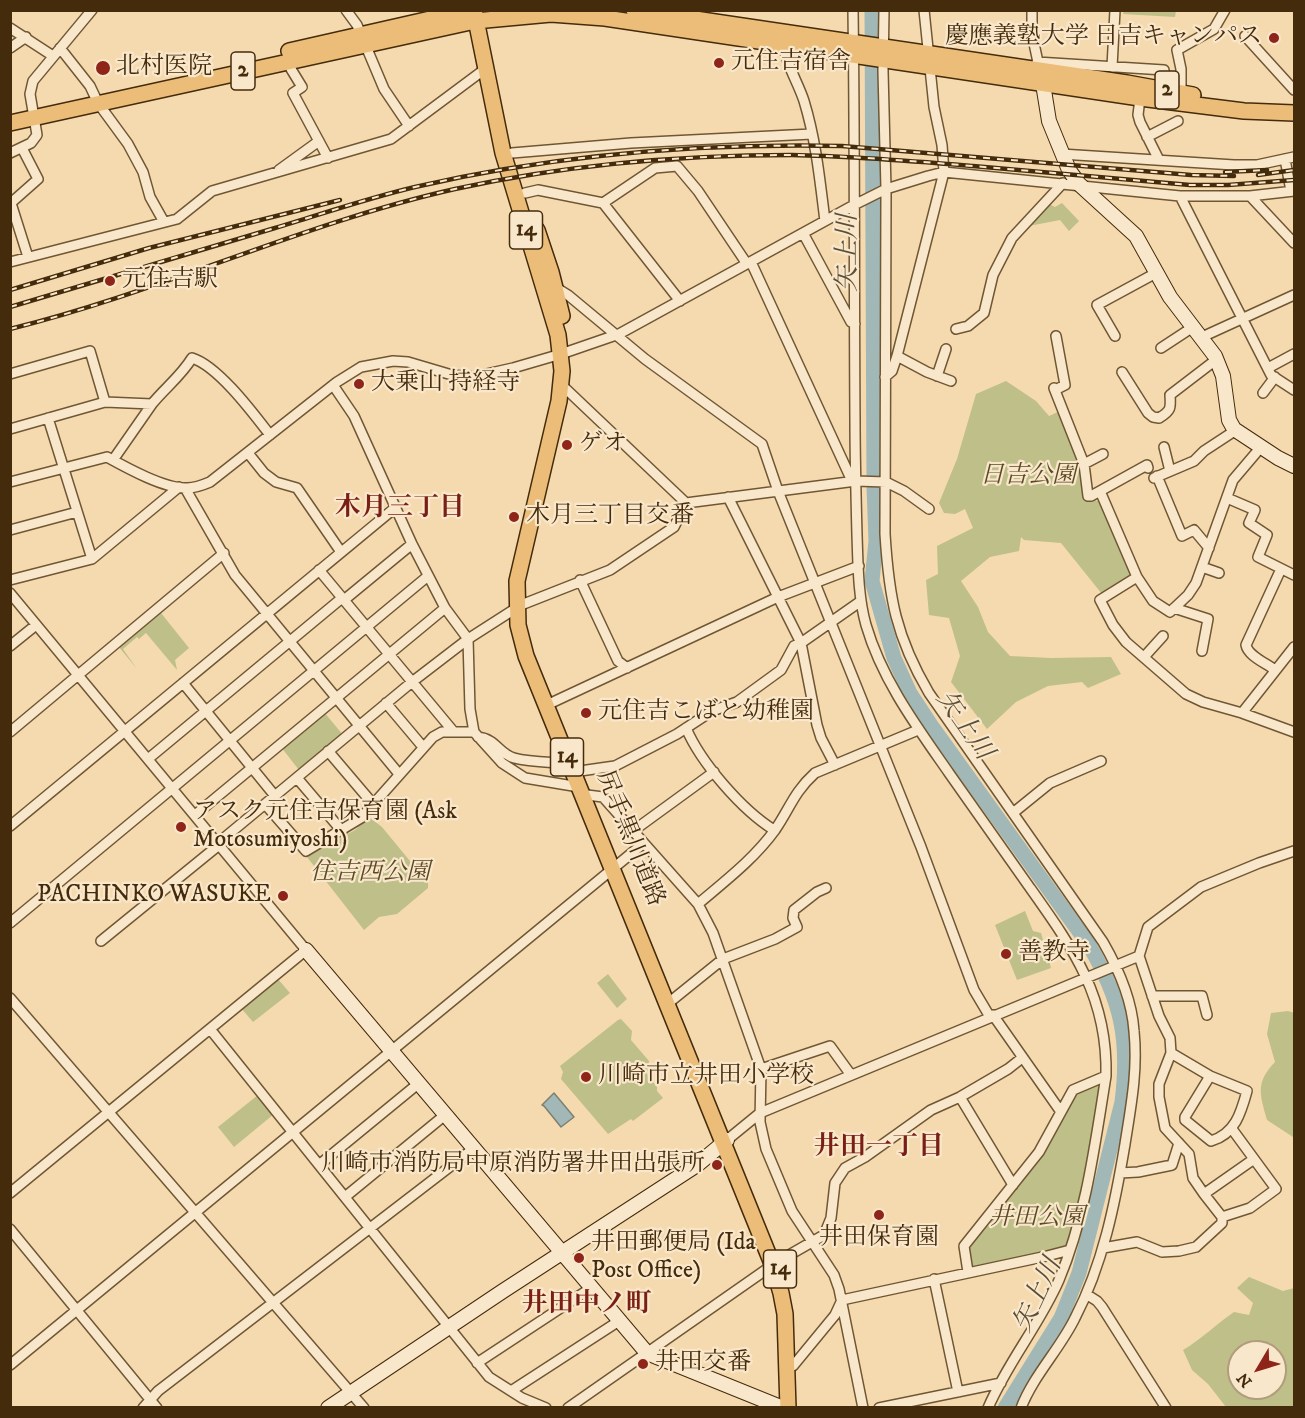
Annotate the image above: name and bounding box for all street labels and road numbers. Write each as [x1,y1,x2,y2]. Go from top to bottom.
road number: 2 [231,52,255,90]
road number: 2 [1155,71,1179,109]
road number: 14 [510,211,542,249]
road number: 14 [550,738,584,776]
street label: 尻手黒川道路 [589,767,669,911]
road number: 14 [764,1250,796,1288]

